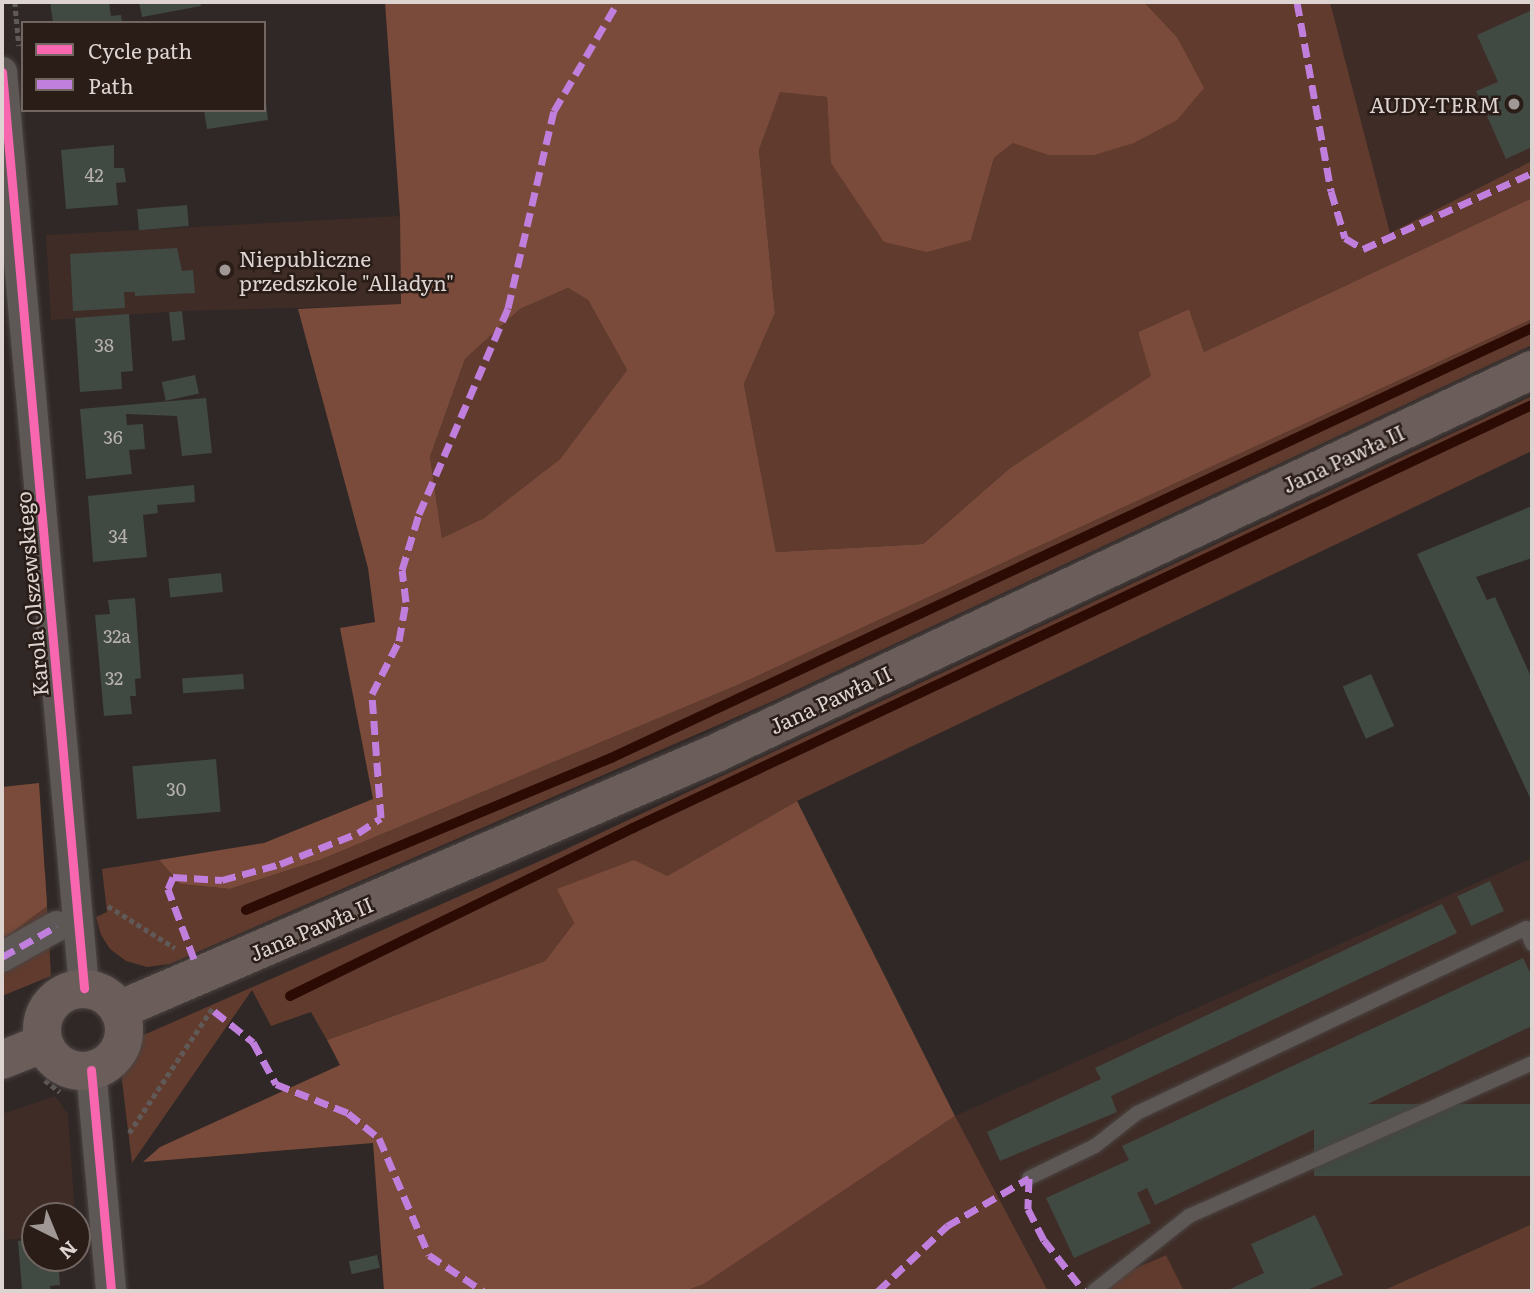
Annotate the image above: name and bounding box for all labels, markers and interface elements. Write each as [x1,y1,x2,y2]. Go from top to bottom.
legend [21,21,266,112]
text: Cycle path [88,34,192,65]
text: Path [88,69,134,100]
place label: AUDY-TERM [1369,91,1500,117]
marker: AUDY-TERM [1506,96,1522,112]
house number: 42 [84,164,104,186]
place label: Niepubliczne przedszkole "Alladyn" [239,245,454,295]
marker: Niepubliczne przedszkole "Alladyn" [217,262,233,278]
house number: 38 [94,334,114,356]
street label: Jana Pawła II [1278,419,1408,497]
house number: 36 [103,426,123,448]
street label: Karola Olszewskiego [9,490,53,698]
house number: 34 [108,525,128,547]
house number: 32a [103,625,131,647]
street label: Jana Pawła II [765,660,895,738]
house number: 32 [105,667,123,689]
house number: 30 [166,778,186,800]
street label: Jana Pawła II [245,891,377,965]
north arrow [21,1202,91,1272]
text: N [54,1235,84,1267]

